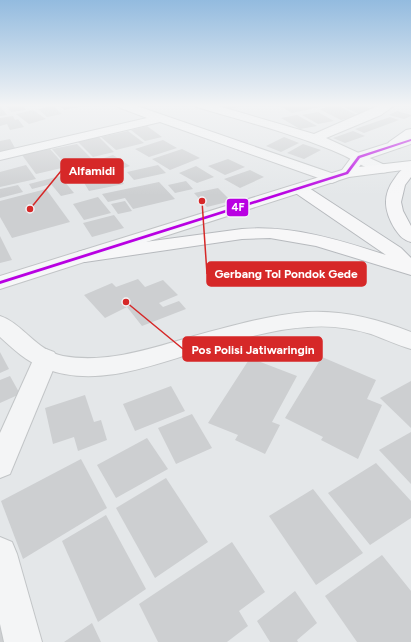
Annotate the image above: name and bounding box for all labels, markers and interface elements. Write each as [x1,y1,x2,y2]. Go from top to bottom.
callout: Alfamidi [61,159,123,183]
text: Alfamidi [69,164,115,178]
line badge: 4F [226,198,249,217]
text: 4F [231,201,245,214]
callout: Gerbang Tol Pondok Gede [207,262,366,286]
text: Gerbang Tol Pondok Gede [214,267,358,281]
callout: Pos Polisi Jatiwaringin [183,337,322,361]
text: Pos Polisi Jatiwaringin [191,343,315,357]

